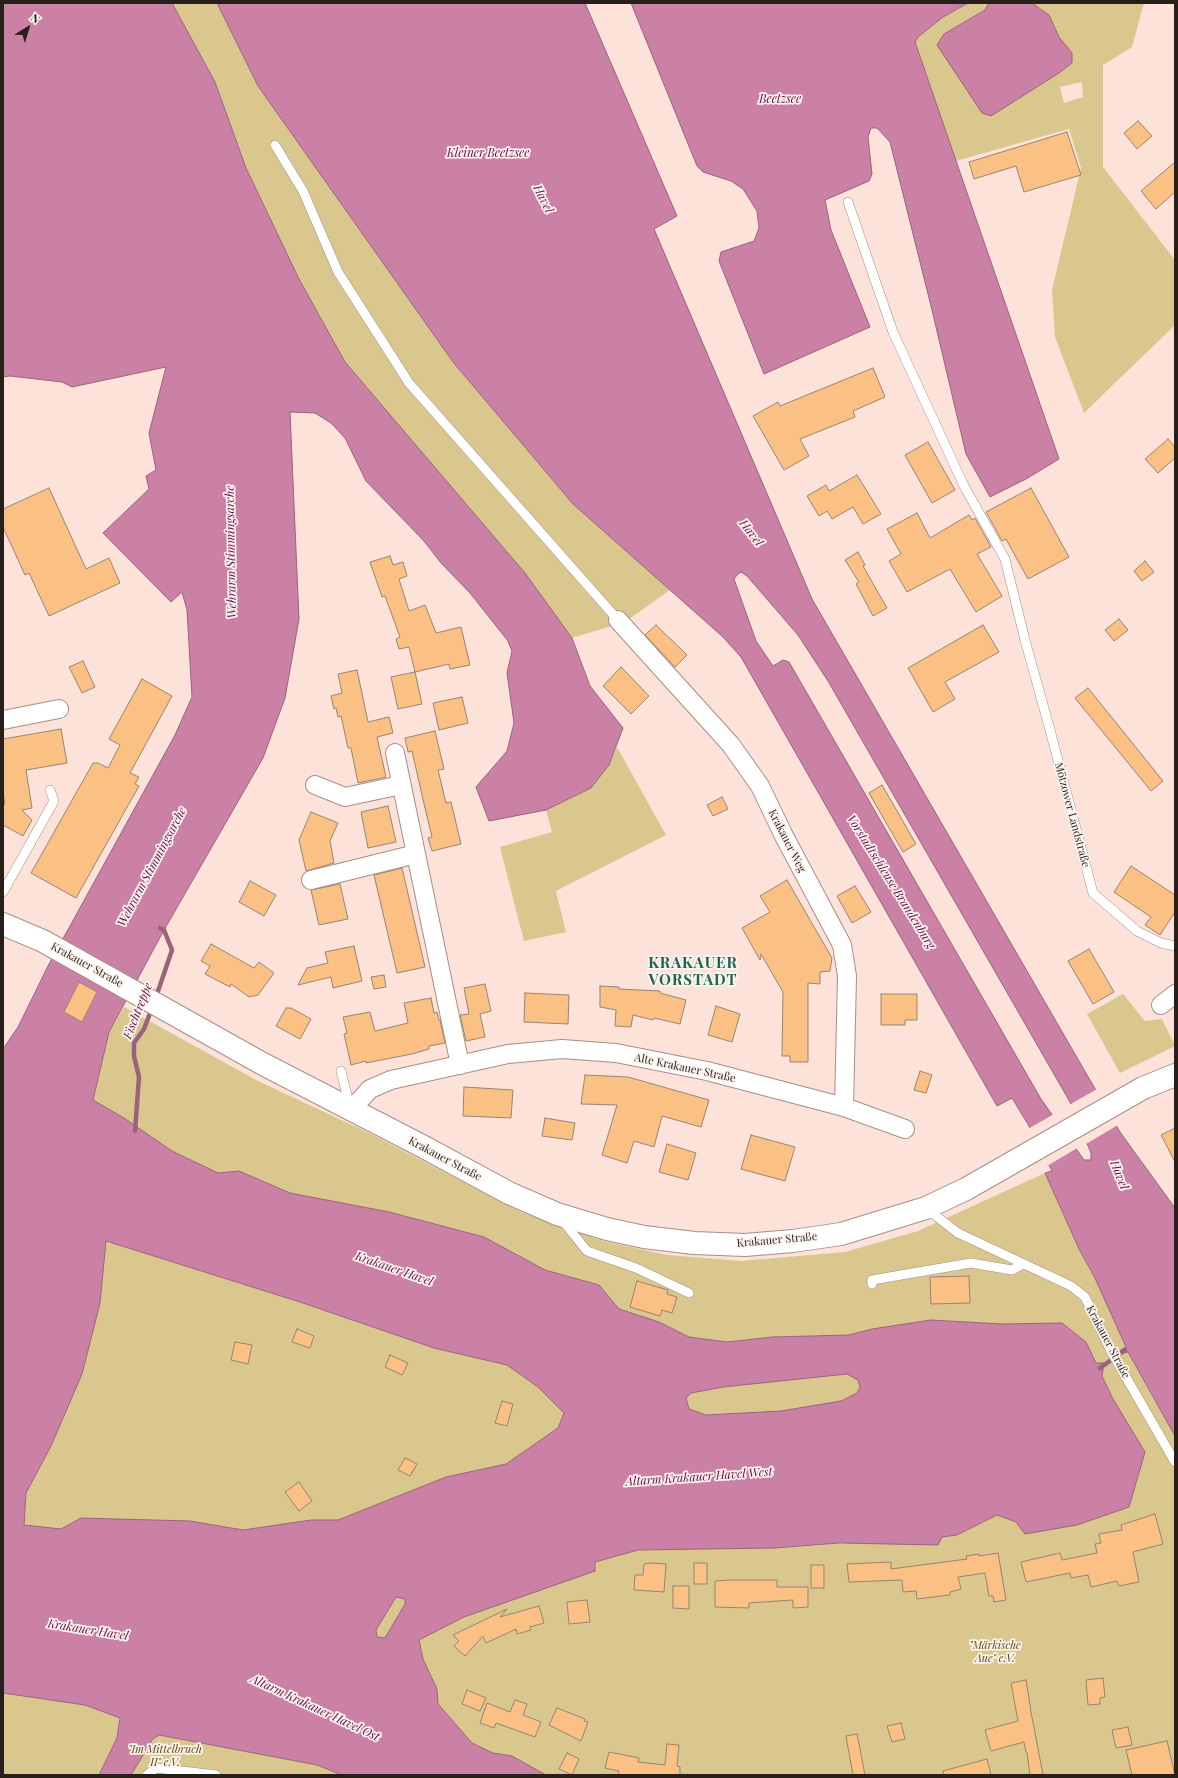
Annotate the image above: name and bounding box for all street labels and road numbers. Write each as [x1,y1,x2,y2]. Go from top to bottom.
street label: Mötzower Landstraße [1052,761,1092,869]
street label: Krakauer Weg [765,807,809,875]
street label: Krakauer Straße [48,940,126,990]
street label: Alte Krakauer Straße [633,1051,737,1085]
street label: Krakauer Straße [406,1134,484,1184]
street label: Krakauer Straße [736,1230,818,1250]
street label: Krakauer Straße [1083,1303,1133,1381]

